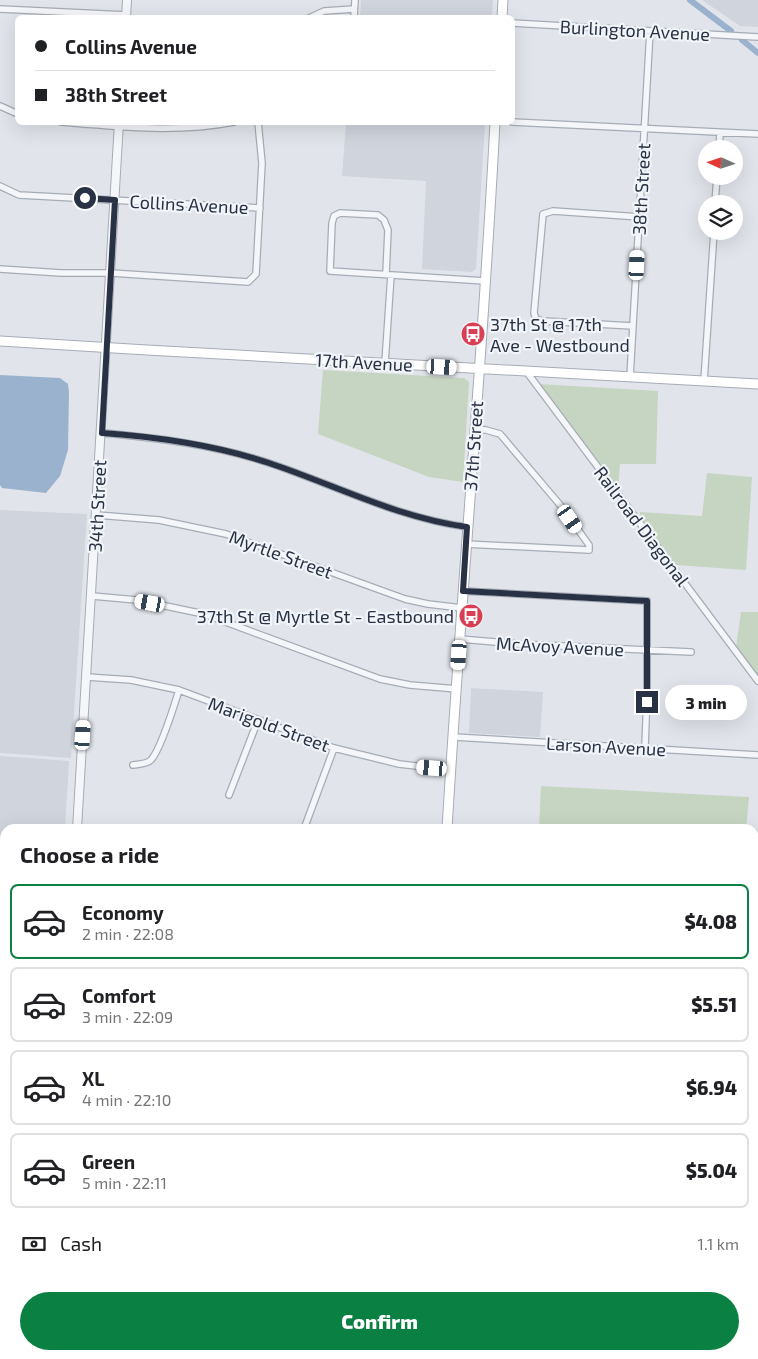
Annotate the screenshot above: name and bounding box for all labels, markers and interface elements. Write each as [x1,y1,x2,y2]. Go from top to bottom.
street label: Burlington Avenue [559,15,711,45]
text: Collins Avenue [65,35,197,58]
text: 38th Street [65,83,167,106]
north arrow [698,140,742,185]
map controls [698,140,743,240]
street label: 38th Street [628,142,654,236]
route start [74,187,96,209]
street label: Collins Avenue [129,190,249,218]
button: layers [698,195,743,240]
car [628,250,645,280]
place label: 37th St @ 17th Ave - Westbound [490,313,630,356]
bus stop icon: 37th St @ 17th Ave - Westbound [460,321,486,347]
street label: 17th Avenue [315,348,413,376]
car [426,359,457,375]
street label: 37th Street [459,400,487,492]
street label: 34th Street [84,459,110,553]
street label: Railroad Diagonal [590,462,695,591]
car [555,502,584,536]
street label: Myrtle Street [226,525,336,583]
car [133,593,166,613]
bus stop icon: 37th St @ Myrtle St - Eastbound [458,603,484,629]
place label: 37th St @ Myrtle St - Eastbound [197,605,454,627]
street label: McAvoy Avenue [496,632,624,660]
car [450,640,467,670]
callout: 3 min [664,684,747,720]
route end [636,691,658,713]
street label: Marigold Street [205,692,333,756]
text: 3 min [685,693,727,712]
car [74,720,91,750]
street label: Larson Avenue [545,732,667,760]
car [416,759,447,777]
text: Choose a ride [20,841,159,867]
icon: car [22,899,67,944]
text: Economy [82,901,164,924]
text: $4.08 [684,910,737,933]
text: 2 min · 22:08 [82,924,174,943]
icon: car [22,982,67,1027]
text: Comfort [82,984,156,1007]
text: $5.51 [691,993,737,1016]
text: 3 min · 22:09 [82,1007,173,1026]
icon: car [22,1065,67,1110]
text: XL [82,1067,104,1090]
text: $6.94 [686,1076,737,1099]
text: 4 min · 22:10 [82,1090,171,1109]
icon: car [22,1148,67,1193]
text: Green [82,1150,135,1173]
text: $5.04 [686,1159,737,1182]
text: 5 min · 22:11 [82,1173,167,1192]
icon: cash [20,1230,48,1258]
text: Cash [60,1232,102,1255]
text: 1.1 km [698,1234,739,1253]
button: Confirm [20,1292,739,1350]

